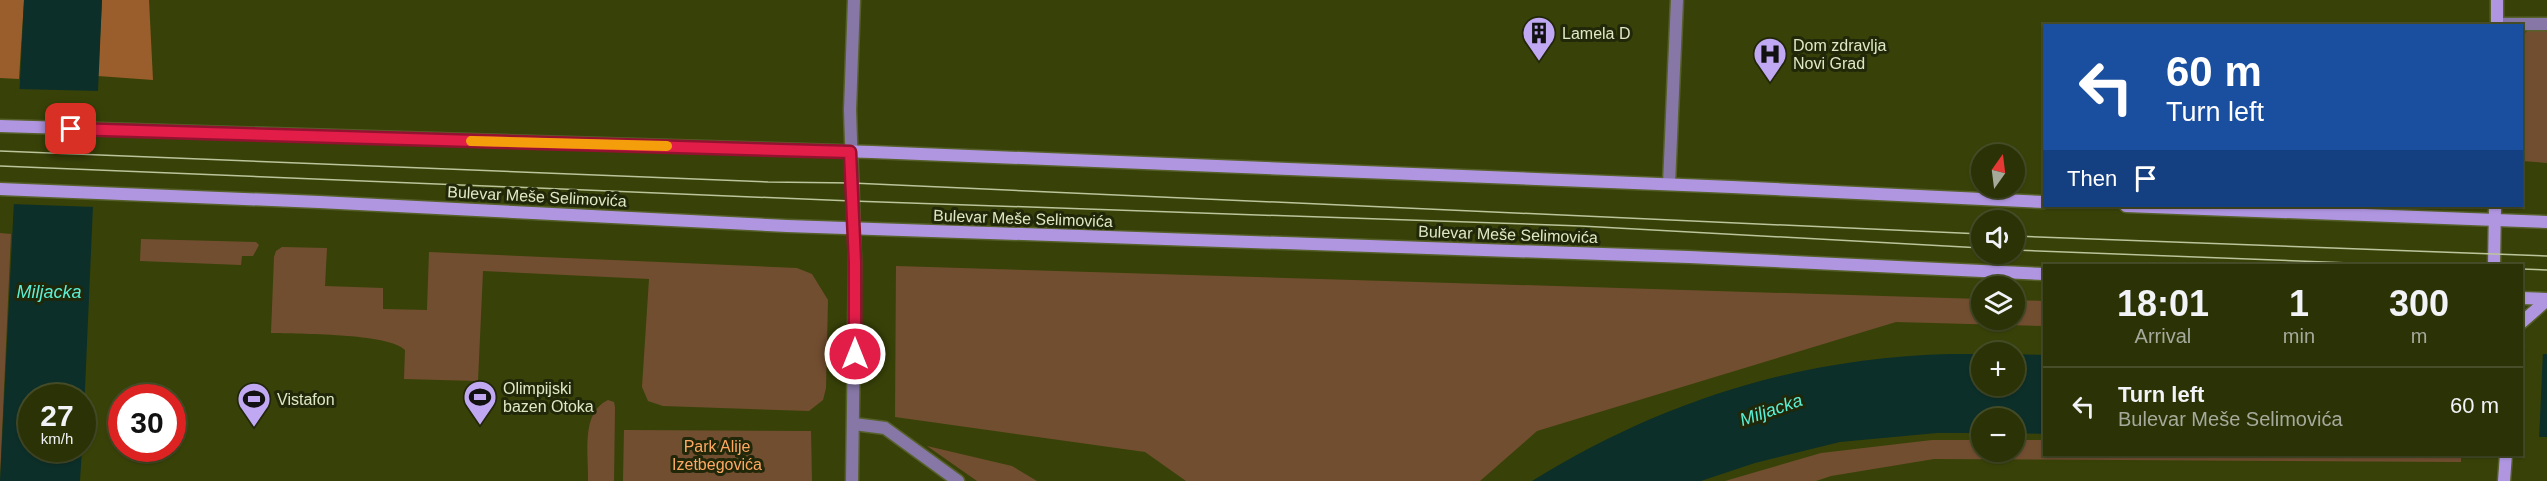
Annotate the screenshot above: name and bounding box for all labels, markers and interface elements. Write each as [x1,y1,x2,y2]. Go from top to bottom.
building icon: Lamela D [1521,15,1557,62]
place label: Lamela D [1562,25,1630,42]
hospital icon: Dom zdravlja Novi Grad [1752,36,1788,83]
place label: Dom zdravlja Novi Grad [1793,37,1886,72]
icon: left [2067,48,2145,126]
text: 60 m [2166,48,2262,95]
text: Turn left [2166,97,2264,127]
pin [45,103,96,154]
icon: arrive [54,112,87,145]
north arrow [1971,144,2025,198]
map controls [1971,144,2025,462]
icon: arrive [2129,162,2162,195]
text: Then [2067,166,2117,191]
street label: Bulevar Meše Selimovića [447,183,627,210]
street label: Bulevar Meše Selimovića [933,207,1113,230]
button: sound [1971,210,2025,264]
street label: Bulevar Meše Selimovića [1418,223,1598,246]
button: layers [1971,276,2025,330]
water label: Miljacka [16,282,82,302]
text: 18:01 [2117,283,2209,324]
text: 1 [2289,283,2309,324]
text: 300 [2389,283,2449,324]
position arrow [823,322,887,386]
text: Arrival [2135,325,2191,347]
text: min [2283,325,2315,347]
text: m [2411,325,2427,347]
button: + [1971,342,2025,396]
sports icon: Olimpijski bazen Otoka [462,379,498,426]
place label: Olimpijski bazen Otoka [503,380,594,415]
sports icon: Vistafon [236,381,272,428]
text: Turn left [2118,382,2204,407]
speed limit sign: 30 [108,384,186,462]
water label: Miljacka [1737,390,1805,430]
icon: left [2067,390,2100,423]
place label: Vistafon [277,391,335,408]
text: 60 m [2450,393,2499,418]
text: 27 [40,399,74,432]
button: − [1971,408,2025,462]
text: Bulevar Meše Selimovića [2118,408,2343,430]
text: km/h [41,430,73,447]
park label: Park Alije Izetbegovića [672,438,762,473]

